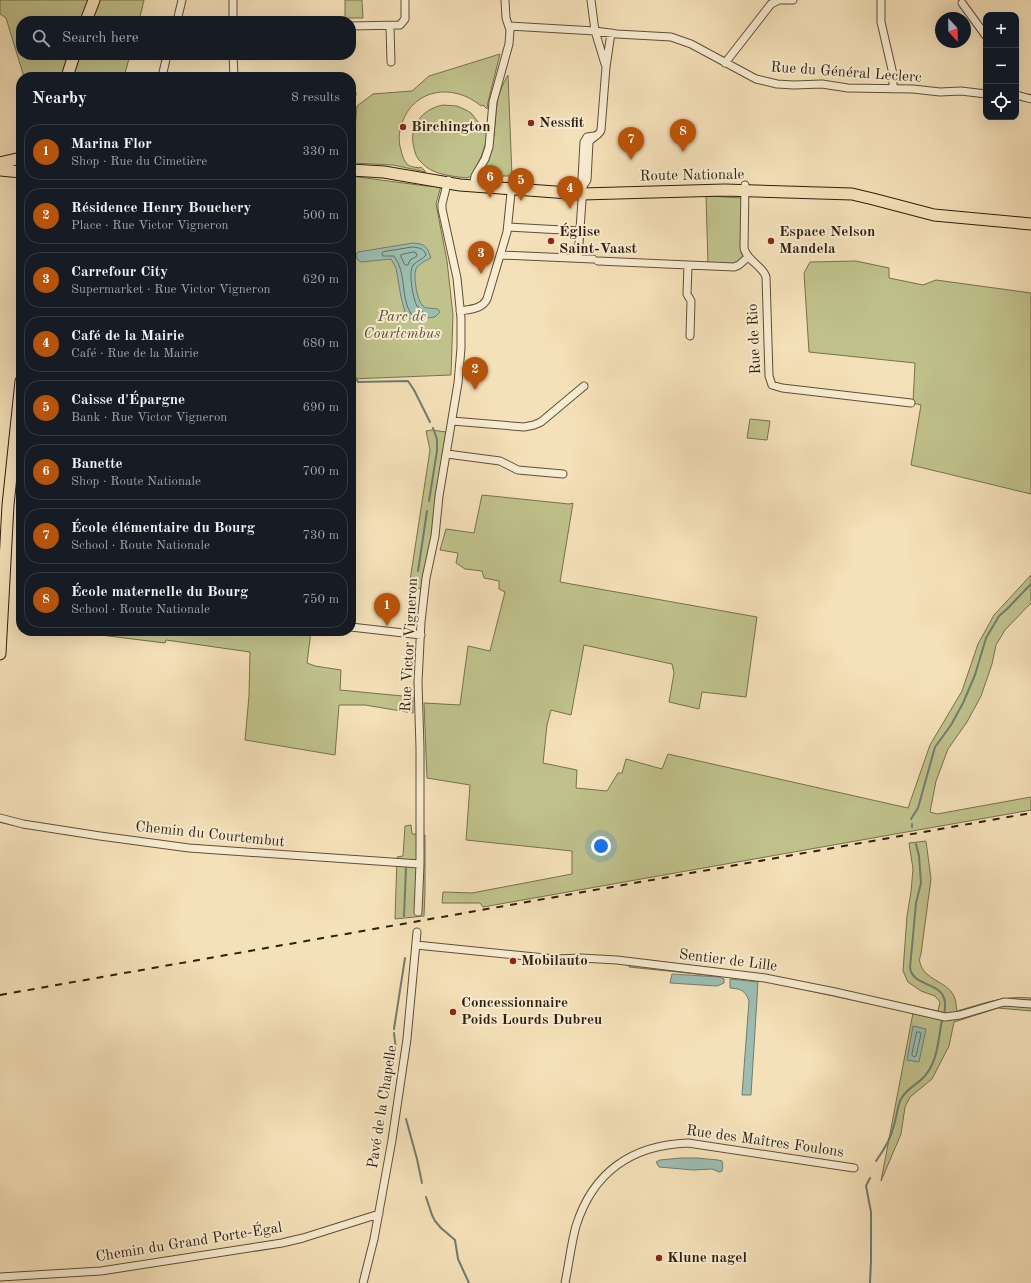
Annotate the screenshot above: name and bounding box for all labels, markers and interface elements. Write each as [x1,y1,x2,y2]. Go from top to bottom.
north arrow [935,12,971,48]
map controls [983,12,1019,120]
button: + [983,12,1019,48]
search box [16,16,356,60]
icon: search [30,27,52,49]
text: Search here [62,31,139,46]
button: − [983,48,1019,84]
street label: Rue du Général Leclerc [770,60,923,86]
button: locate [983,84,1019,120]
text: Nearby [32,90,87,107]
text: 8 results [291,91,340,104]
place label: Nessfit [539,116,585,131]
marker: Nessfit [526,118,536,128]
pin: 8 [670,119,696,152]
place label: Birchington [411,120,490,135]
marker: Birchington [398,122,408,132]
pin: 7 [618,127,644,160]
text: Marina Flor [71,137,152,152]
text: 1 [42,145,50,158]
text: 330 m [302,145,339,158]
text: Shop · Rue du Cimetière [71,155,207,168]
pin: 6 [477,165,503,198]
pin: 5 [508,168,534,201]
street label: Route Nationale [640,168,745,184]
pin: 4 [557,176,583,209]
text: Résidence Henry Bouchery [71,201,251,216]
text: 2 [42,209,50,222]
text: 500 m [302,209,339,222]
text: Place · Rue Victor Vigneron [71,219,229,232]
place label: Église Saint-Vaast [559,222,638,257]
place label: Espace Nelson Mandela [779,225,875,257]
marker: Église Saint-Vaast [546,236,556,246]
marker: Espace Nelson Mandela [766,236,776,246]
pin: 3 [468,241,494,274]
text: Carrefour City [71,265,168,280]
text: 3 [42,273,50,286]
text: 620 m [302,273,339,286]
text: Supermarket · Rue Victor Vigneron [71,283,271,296]
street label: Rue de Rio [746,303,764,375]
park label: Parc de Courtembus [363,310,441,342]
text: Café de la Mairie [71,329,184,344]
text: 4 [42,337,50,350]
text: 680 m [302,337,339,350]
text: Café · Rue de la Mairie [71,347,199,360]
pin: 2 [462,357,488,390]
text: Caisse d'Épargne [71,393,185,408]
text: 5 [42,401,50,414]
text: 690 m [302,401,339,414]
text: Bank · Rue Victor Vigneron [71,411,227,424]
text: Banette [71,457,123,472]
text: 6 [42,465,50,478]
text: 700 m [302,465,339,478]
text: Shop · Route Nationale [71,475,201,488]
text: École élémentaire du Bourg [71,521,255,536]
text: 7 [42,529,50,542]
text: 730 m [302,529,339,542]
text: School · Route Nationale [71,539,210,552]
street label: Rue Victor Vigneron [399,578,421,712]
text: École maternelle du Bourg [71,585,248,600]
text: 8 [42,593,50,606]
text: 750 m [302,593,339,606]
pin: 1 [374,593,400,626]
text: School · Route Nationale [71,603,210,616]
street label: Chemin du Courtembut [135,820,285,850]
your location [591,836,611,856]
street label: Sentier de Lille [678,948,778,974]
place label: Mobilauto [521,954,588,969]
marker: Mobilauto [508,956,518,966]
place label: Concessionnaire Poids Lourds Dubreu [461,996,602,1028]
marker: Concessionnaire Poids Lourds Dubreu [448,1007,458,1017]
street label: Pavé de la Chapelle [366,1044,400,1170]
street label: Rue des Maîtres Foulons [685,1124,845,1160]
street label: Chemin du Grand Porte-Égal [94,1218,283,1265]
place label: Klune nagel [667,1251,747,1266]
marker: Klune nagel [654,1253,664,1263]

